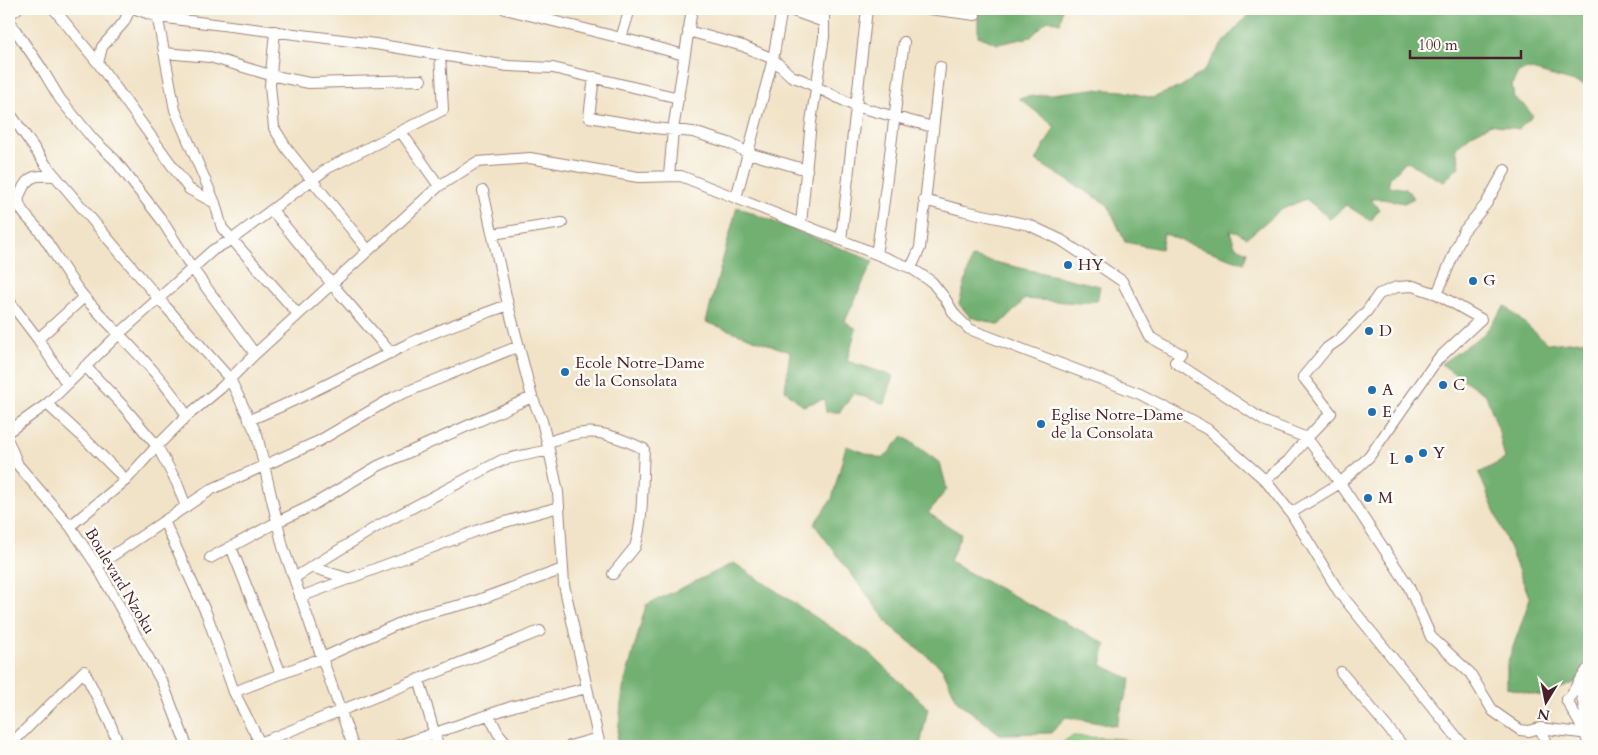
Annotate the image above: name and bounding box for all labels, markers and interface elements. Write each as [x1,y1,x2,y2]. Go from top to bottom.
scale bar [1410,28,1522,60]
text: 100 m [1418,35,1458,55]
place label: HY [1078,254,1103,276]
marker: HY [1062,259,1074,271]
place label: G [1483,270,1496,292]
marker: G [1467,275,1479,287]
place label: D [1379,320,1392,342]
marker: D [1363,325,1375,337]
place label: Ecole Notre-Dame de la Consolata [575,352,705,392]
marker: Ecole Notre-Dame de la Consolata [559,366,571,378]
place label: C [1453,374,1465,396]
place label: A [1382,379,1394,401]
marker: C [1437,379,1449,391]
marker: A [1366,384,1378,396]
place label: E [1382,401,1392,423]
place label: Eglise Notre-Dame de la Consolata [1051,404,1184,444]
marker: E [1366,406,1378,418]
marker: Eglise Notre-Dame de la Consolata [1035,418,1047,430]
place label: Y [1433,442,1445,464]
marker: Y [1417,447,1429,459]
place label: L [1389,448,1399,470]
marker: L [1403,453,1415,465]
place label: M [1378,487,1393,509]
marker: M [1362,492,1374,504]
street label: Boulevard Nzoku [80,524,160,638]
north arrow [1520,678,1570,728]
text: N [1536,704,1551,725]

